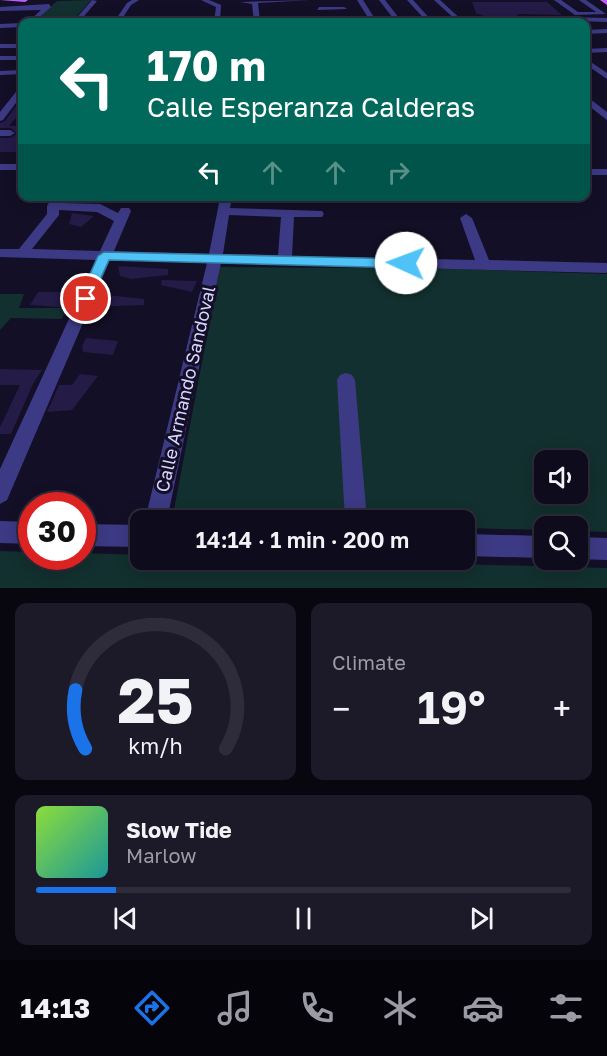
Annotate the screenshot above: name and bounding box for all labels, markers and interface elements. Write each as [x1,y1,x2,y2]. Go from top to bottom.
text: 170 m [147,40,266,90]
icon: left [48,42,126,120]
text: Calle Esperanza Calderas [147,91,475,123]
icon: left [193,156,226,189]
icon: ahead [256,156,289,189]
icon: ahead [319,156,352,189]
icon: right [382,156,415,189]
position arrow [374,231,438,295]
pin [60,273,111,324]
icon: arrive [69,282,102,315]
street label: Calle Armando Sandoval [151,283,220,494]
map controls [534,450,588,570]
button: sound [534,450,588,504]
speed limit sign: 30 [18,492,96,570]
button: search [534,516,588,570]
text: 14:14 · 1 min · 200 m [196,526,409,553]
text: Climate [332,650,406,674]
text: 25 [117,662,194,737]
text: 19° [417,680,486,734]
text: − [332,689,350,728]
text: + [553,689,571,728]
text: km/h [128,733,183,759]
text: Slow Tide [126,816,232,843]
text: Marlow [126,843,197,867]
icon: previous [109,902,142,935]
icon: pause [287,902,320,935]
icon: next [465,902,498,935]
icon: directions [131,987,173,1029]
icon: music [214,987,256,1029]
icon: phone [296,987,338,1029]
icon: climate [379,987,421,1029]
icon: car [462,987,504,1029]
icon: filters [545,987,587,1029]
text: 14:13 [20,992,90,1024]

